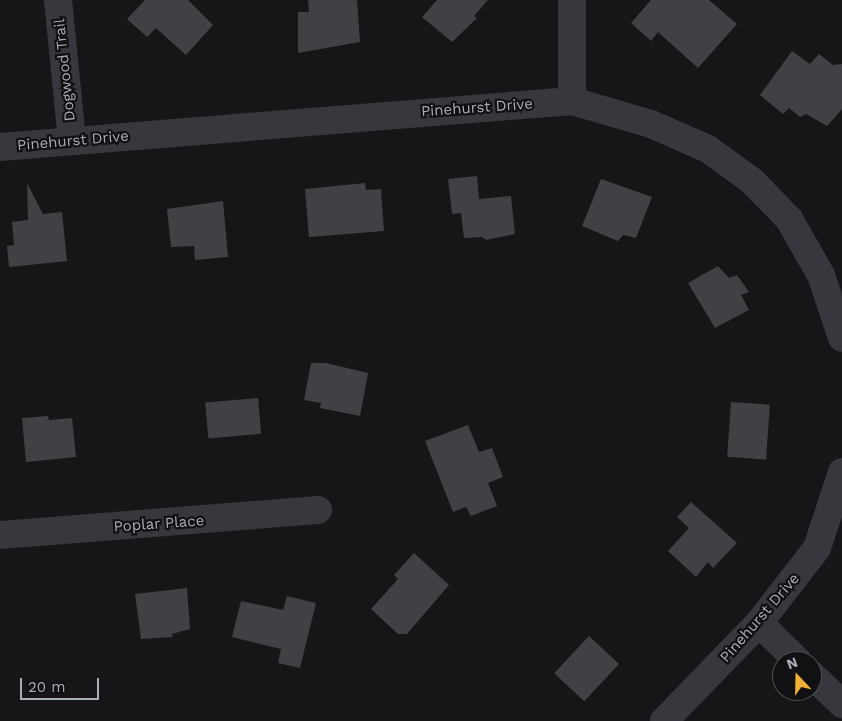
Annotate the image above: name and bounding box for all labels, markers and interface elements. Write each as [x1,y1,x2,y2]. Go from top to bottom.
street label: Dogwood Trail [51,18,79,122]
street label: Pinehurst Drive [420,95,534,121]
street label: Pinehurst Drive [16,127,130,155]
street label: Poplar Place [113,512,205,536]
street label: Pinehurst Drive [716,570,804,666]
north arrow [772,651,822,701]
text: N [784,654,800,672]
scale bar [22,668,101,700]
text: 20 m [28,678,66,696]

